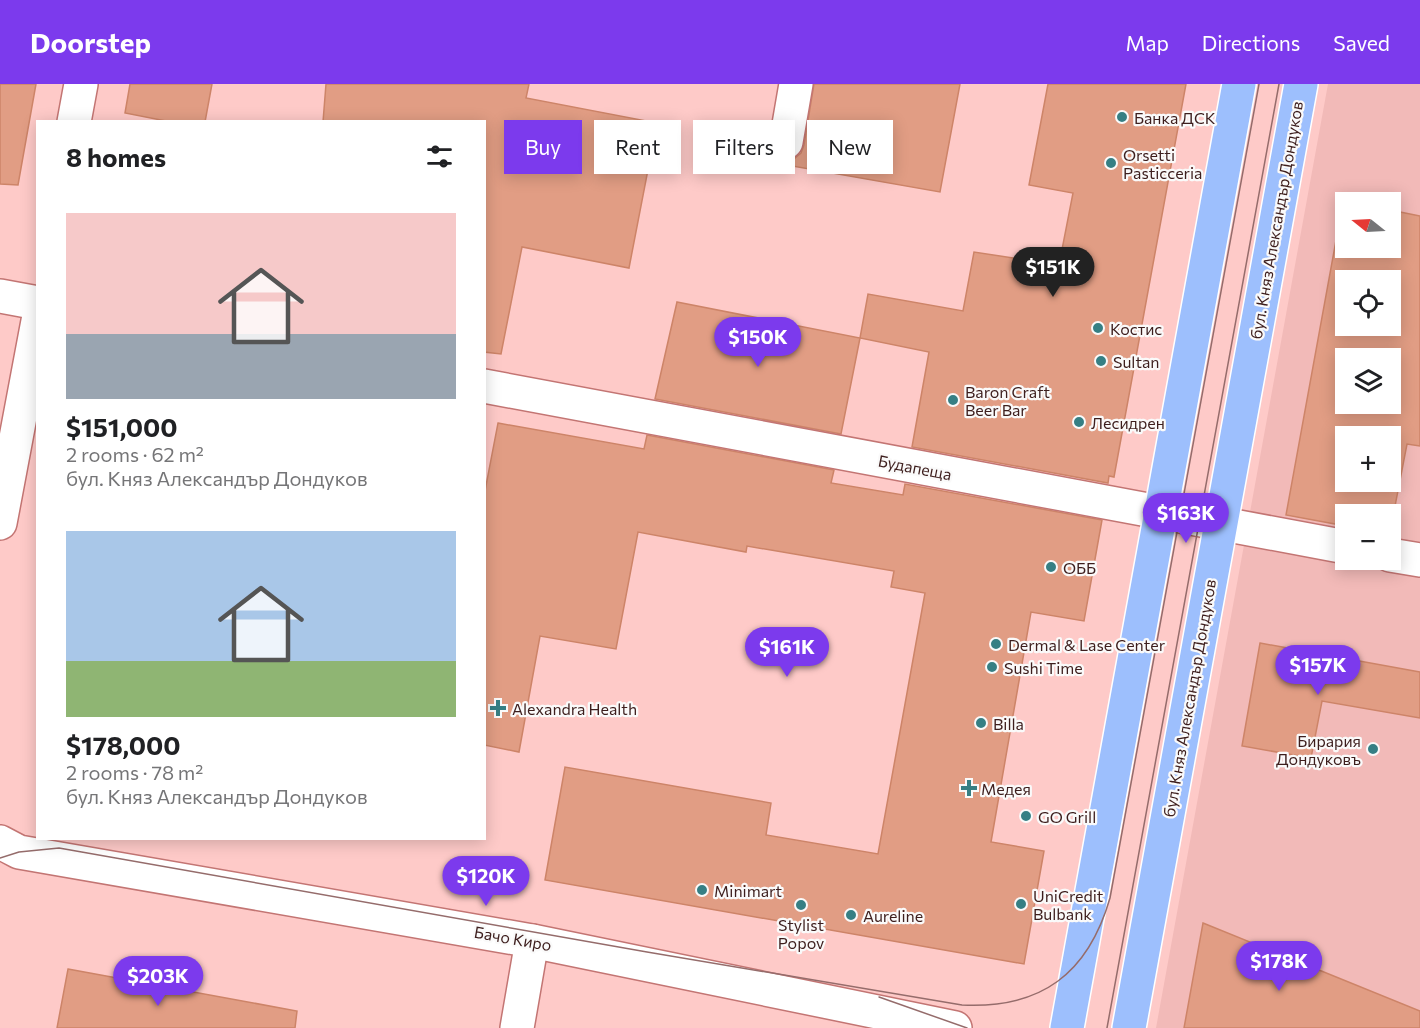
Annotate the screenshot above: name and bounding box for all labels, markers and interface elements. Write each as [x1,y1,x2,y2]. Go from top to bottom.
text: Doorstep [30,25,151,59]
text: Map [1126,30,1169,55]
text: Directions [1202,30,1300,55]
text: Saved [1333,30,1390,55]
street label: бул. Княз Александър Дондуков [1246,100,1306,340]
place label: Банка ДСК [1134,108,1216,127]
marker: Банка ДСК [1115,110,1129,124]
chip: Buy [504,120,582,174]
chip: Rent [594,120,681,174]
chip: Filters [693,120,795,174]
chip: New [807,120,893,174]
icon: filters [423,140,456,173]
text: 8 homes [66,141,166,172]
place label: Orsetti Pasticceria [1123,145,1202,182]
marker: Orsetti Pasticceria [1104,156,1118,170]
north arrow [1335,192,1401,258]
map controls [1335,192,1401,570]
pin: $151K [1011,247,1095,298]
icon: home [207,252,315,360]
text: $151K [1025,254,1081,278]
button: locate [1335,270,1401,336]
pin: $150K [716,317,800,368]
place label: Костис [1110,319,1162,338]
marker: Костис [1091,321,1105,335]
text: $150K [728,324,788,348]
button: layers [1335,348,1401,414]
place label: Sultan [1113,352,1159,371]
marker: Sultan [1094,354,1108,368]
place label: Baron Craft Beer Bar [965,382,1050,419]
marker: Baron Craft Beer Bar [946,393,960,407]
text: $151,000 [66,411,178,442]
place label: Лесидрен [1091,413,1165,432]
marker: Лесидрен [1072,415,1086,429]
button: + [1335,426,1401,492]
text: 2 rooms · 62 m² [66,442,204,466]
street label: Будапеща [877,451,953,483]
text: бул. Княз Александър Дондуков [66,466,368,490]
pin: $163K [1144,493,1228,544]
text: $163K [1157,500,1215,524]
button: − [1335,504,1401,570]
place label: ОББ [1063,558,1096,577]
marker: ОББ [1044,560,1058,574]
icon: home [207,570,315,678]
street label: бул. Княз Александър Дондуков [1159,578,1219,818]
pin: $161K [745,627,829,678]
text: $161K [759,634,815,658]
place label: Dermal & Lase Center [1008,635,1166,654]
marker: Dermal & Lase Center [989,637,1003,651]
pin: $157K [1276,645,1360,696]
text: $157K [1289,652,1347,676]
place label: Sushi Time [1004,658,1083,677]
marker: Sushi Time [985,660,999,674]
marker: Alexandra Health [489,699,507,717]
place label: Alexandra Health [512,699,637,718]
place label: Billa [993,714,1024,733]
marker: Billa [974,716,988,730]
text: $178,000 [66,729,181,760]
place label: Бирария Дондуковъ [1276,731,1361,768]
marker: Бирария Дондуковъ [1366,742,1380,756]
text: 2 rooms · 78 m² [66,760,203,784]
place label: Медея [981,779,1031,798]
marker: Медея [962,781,976,795]
text: бул. Княз Александър Дондуков [66,784,368,808]
place label: GO Grill [1038,807,1096,826]
marker: GO Grill [1019,809,1033,823]
pin: $120K [444,856,528,907]
text: $120K [456,863,516,887]
place label: Minimart [714,881,782,900]
marker: Minimart [695,883,709,897]
place label: UniCredit Bulbank [1033,886,1104,923]
marker: UniCredit Bulbank [1014,897,1028,911]
marker: Stylist Popov [794,898,808,912]
place label: Aureline [863,906,923,925]
marker: Aureline [844,908,858,922]
place label: Stylist Popov [778,915,824,952]
street label: Бачо Киро [473,922,553,954]
pin: $178K [1237,941,1321,992]
text: $178K [1250,948,1308,972]
pin: $203K [116,956,200,1007]
text: $203K [127,963,189,987]

